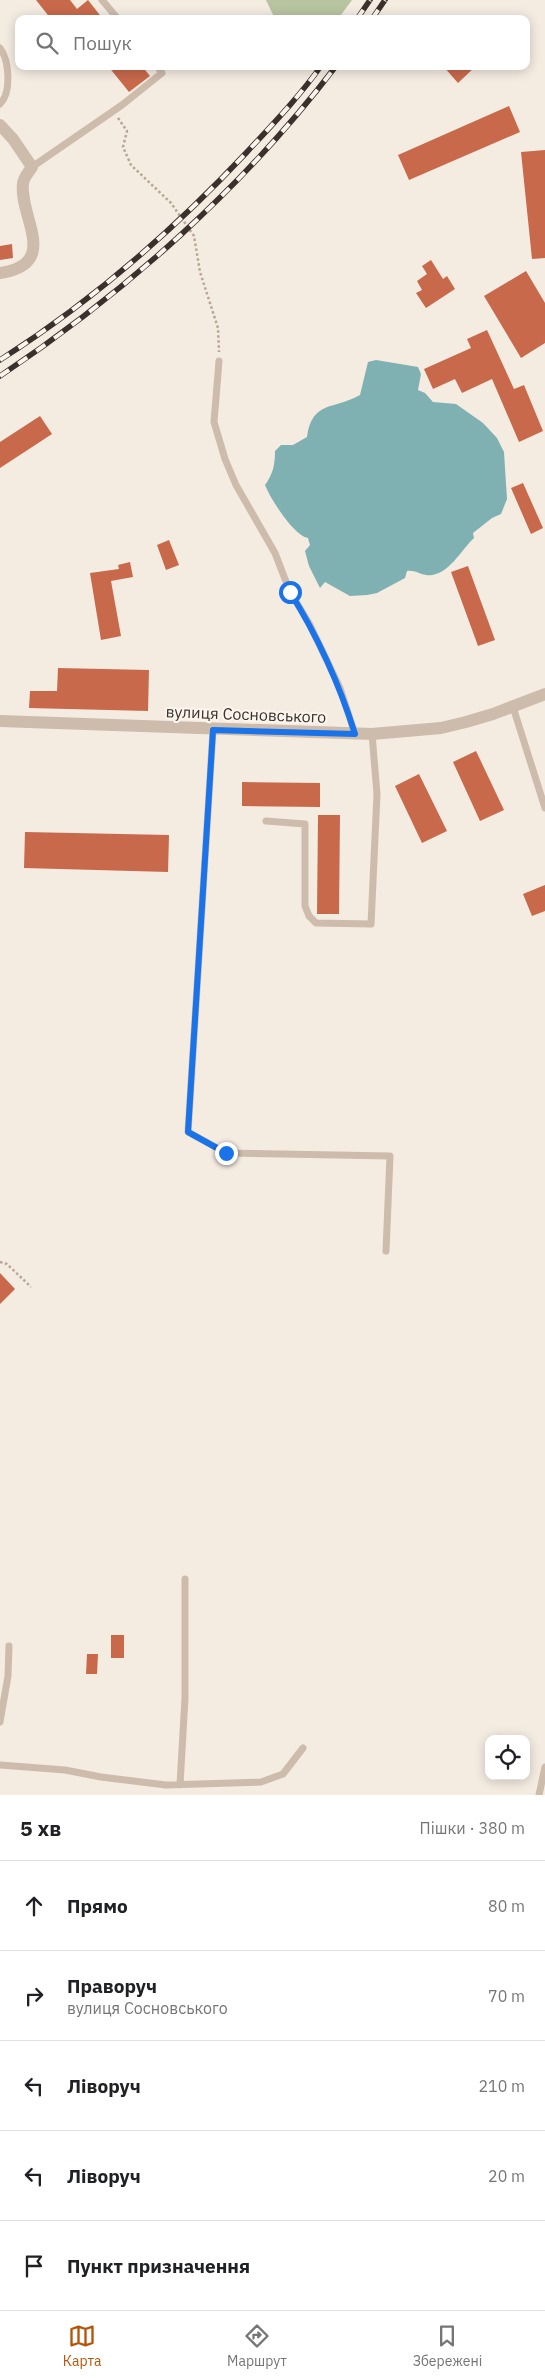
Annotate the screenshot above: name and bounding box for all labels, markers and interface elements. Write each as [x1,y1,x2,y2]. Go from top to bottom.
search box [15,15,530,70]
icon: search [33,29,61,57]
text: Пошук [73,31,132,55]
route start [279,581,302,604]
street label: вулиця Сосновського [165,701,327,727]
route end [215,1142,238,1165]
map controls [485,1735,530,1780]
button: locate [485,1735,530,1780]
text: 5 хв [20,1814,61,1842]
text: Пішки · 380 m [420,1818,525,1838]
icon: ahead [20,1892,48,1920]
text: Прямо [67,1894,128,1918]
text: 80 m [488,1896,525,1916]
text: Праворуч [67,1974,157,1998]
icon: right [20,1982,48,2010]
text: 70 m [488,1986,525,2006]
text: вулиця Сосновського [67,1998,228,2018]
icon: left [20,2072,48,2100]
text: Ліворуч [67,2074,141,2098]
text: 210 m [478,2076,525,2096]
icon: left [20,2162,48,2190]
text: Ліворуч [67,2164,141,2188]
text: 20 m [488,2166,525,2186]
icon: arrive [20,2252,48,2280]
text: Пункт призначення [67,2254,250,2278]
tab: Карта [63,2322,101,2370]
tab: Маршрут [227,2322,287,2370]
tab: Збережені [413,2322,482,2370]

